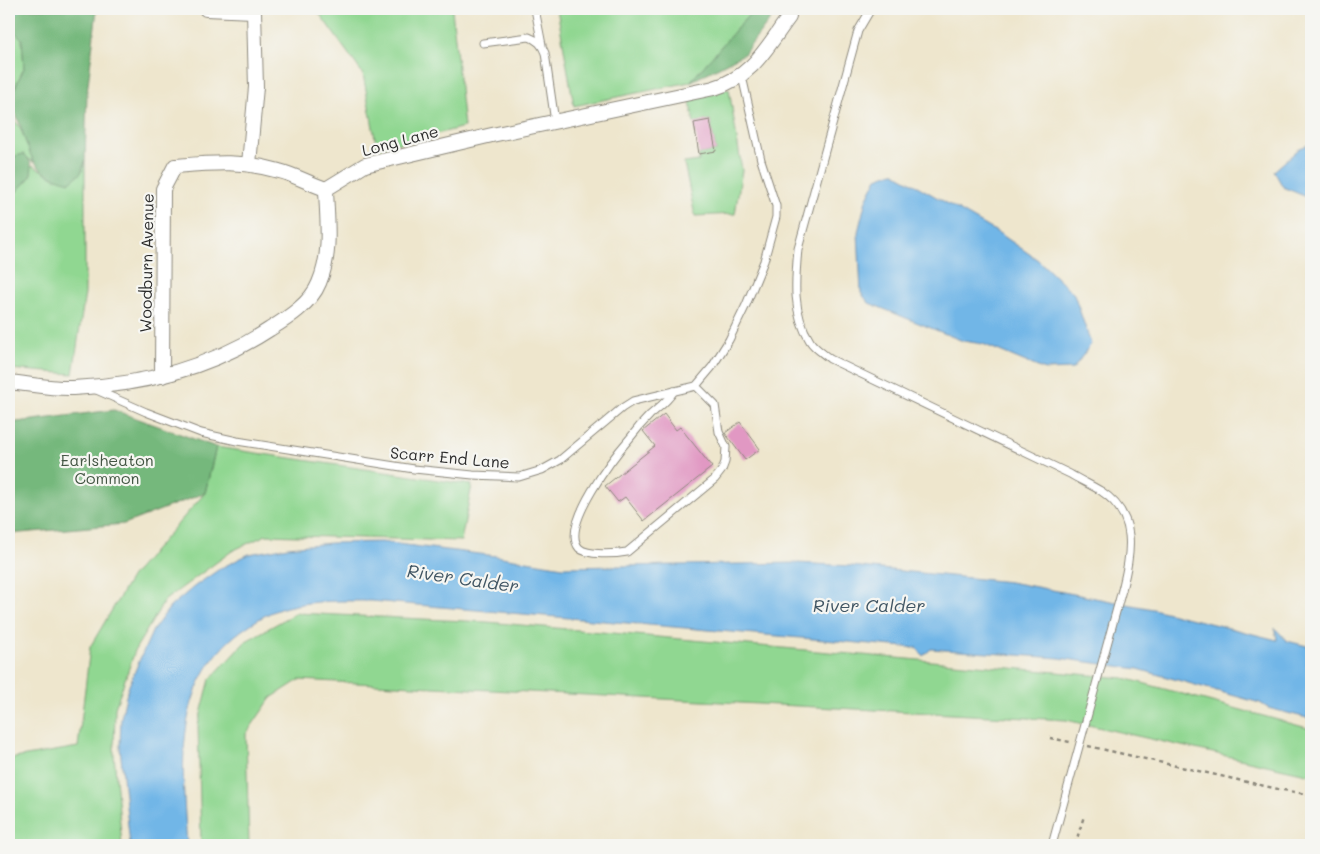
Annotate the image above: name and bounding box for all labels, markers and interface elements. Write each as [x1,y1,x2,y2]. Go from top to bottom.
street label: Long Lane [359,120,441,160]
street label: Woodburn Avenue [134,193,158,333]
street label: Scarr End Lane [389,441,511,473]
park label: Earlsheaton Common [60,449,154,488]
water label: River Calder [406,558,520,598]
water label: River Calder [813,593,925,617]

